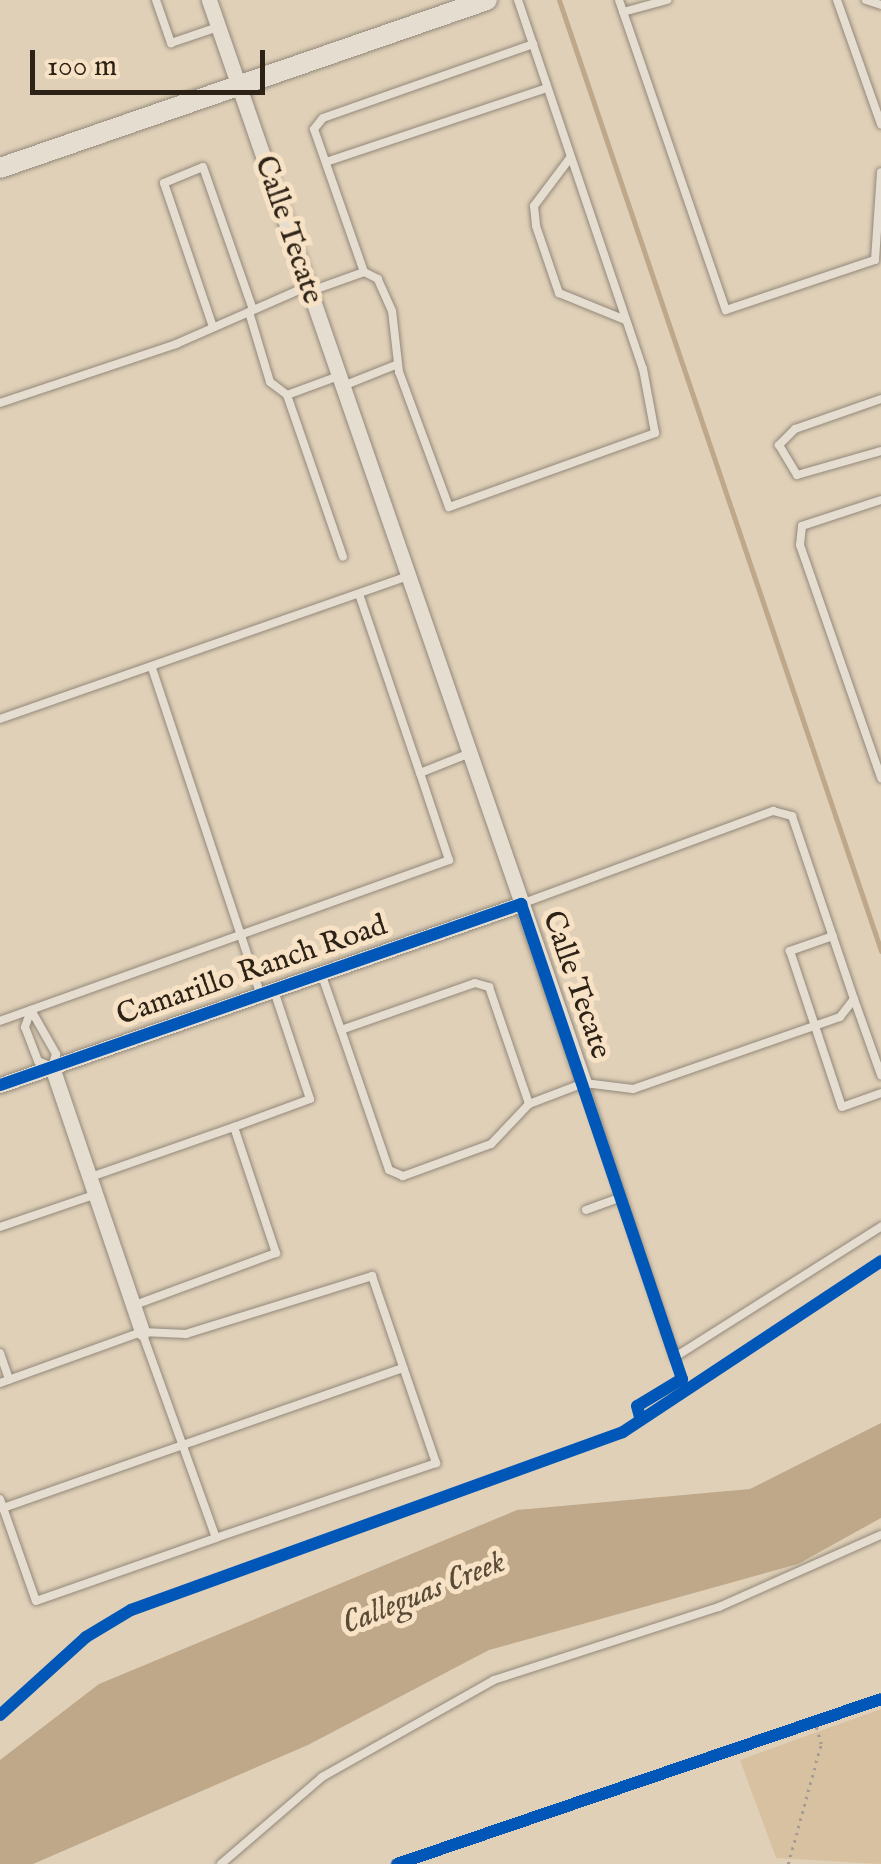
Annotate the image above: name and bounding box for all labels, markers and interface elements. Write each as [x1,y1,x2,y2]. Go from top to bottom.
scale bar [35,30,270,92]
text: 100 m [47,48,117,86]
street label: Calle Tecate [246,151,330,309]
street label: Calle Tecate [534,906,618,1064]
street label: Camarillo Ranch Road [112,908,392,1034]
water label: Calleguas Creek [337,1544,511,1644]

